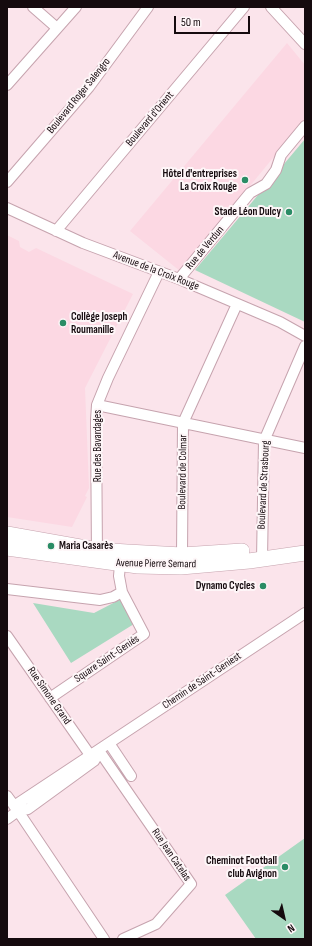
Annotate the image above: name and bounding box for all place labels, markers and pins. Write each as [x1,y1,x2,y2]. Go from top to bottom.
place label: Hôtel d'entreprises La Croix Rouge [163,167,237,193]
marker: Hôtel d'entreprises La Croix Rouge [240,175,250,185]
place label: Stade Léon Dulcy [214,205,281,219]
marker: Stade Léon Dulcy [284,207,294,217]
place label: Collège Joseph Roumanille [71,310,127,336]
marker: Collège Joseph Roumanille [58,318,68,328]
place label: Maria Casarès [59,539,113,553]
marker: Maria Casarès [46,541,56,551]
place label: Dynamo Cycles [196,579,255,593]
marker: Dynamo Cycles [258,581,268,591]
place label: Cheminot Football club Avignon [206,854,277,880]
marker: Cheminot Football club Avignon [280,862,290,872]

